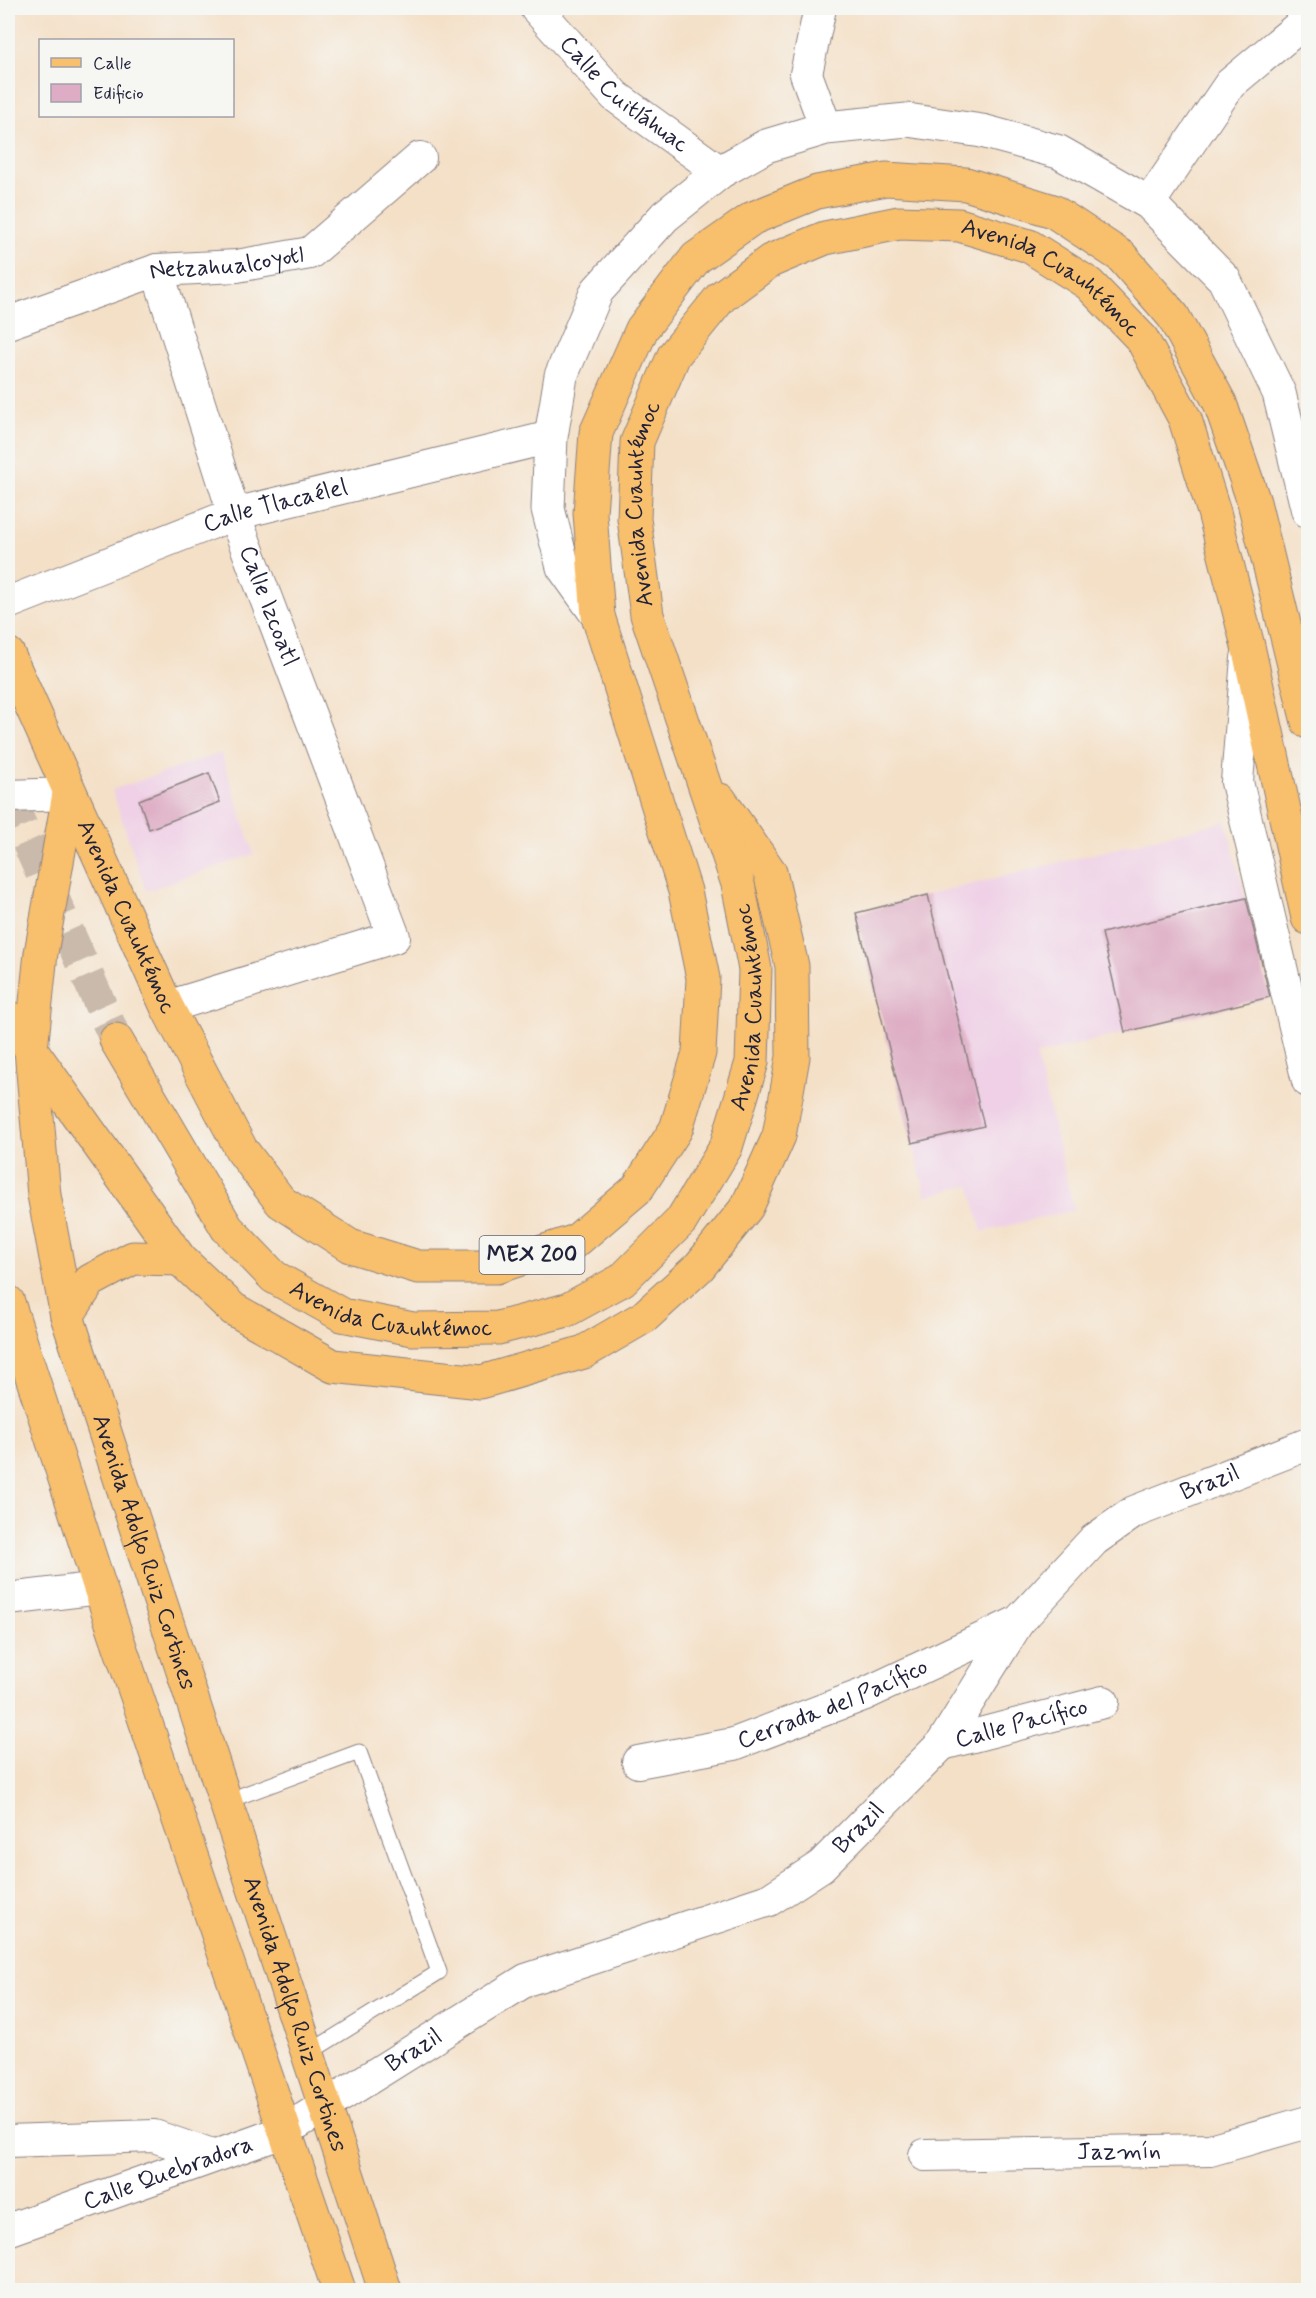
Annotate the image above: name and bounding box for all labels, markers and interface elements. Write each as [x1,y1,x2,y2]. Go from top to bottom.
street label: Calle Cuitláhuac [553,29,695,160]
legend [39,39,234,117]
text: Calle [93,52,132,76]
text: Edificio [93,82,144,106]
street label: Avenida Cuauhtémoc [957,211,1148,344]
street label: Netzahualcoyotl [144,239,306,287]
street label: Avenida Cuauhtémoc [618,396,668,609]
street label: Calle Tlacaélel [198,471,351,540]
street label: Calle Izcoatl [232,541,306,670]
street label: Avenida Cuauhtémoc [69,815,183,1019]
street label: Avenida Cuauhtémoc [723,901,771,1114]
road number: MEX 200 [480,1236,584,1274]
street label: Avenida Cuauhtémoc [284,1273,492,1345]
street label: Avenida Adolfo Ruiz Cortines [85,1410,204,1694]
street label: Brazil [1176,1457,1244,1508]
street label: Cerrada del Pacífico [733,1651,933,1757]
street label: Calle Pacífico [952,1691,1091,1755]
street label: Brazil [826,1795,891,1861]
street label: Avenida Adolfo Ruiz Cortines [235,1872,354,2156]
street label: Brazil [379,2021,448,2080]
street label: Calle Quebradora [79,2128,257,2217]
street label: Jazmín [1077,2135,1161,2168]

